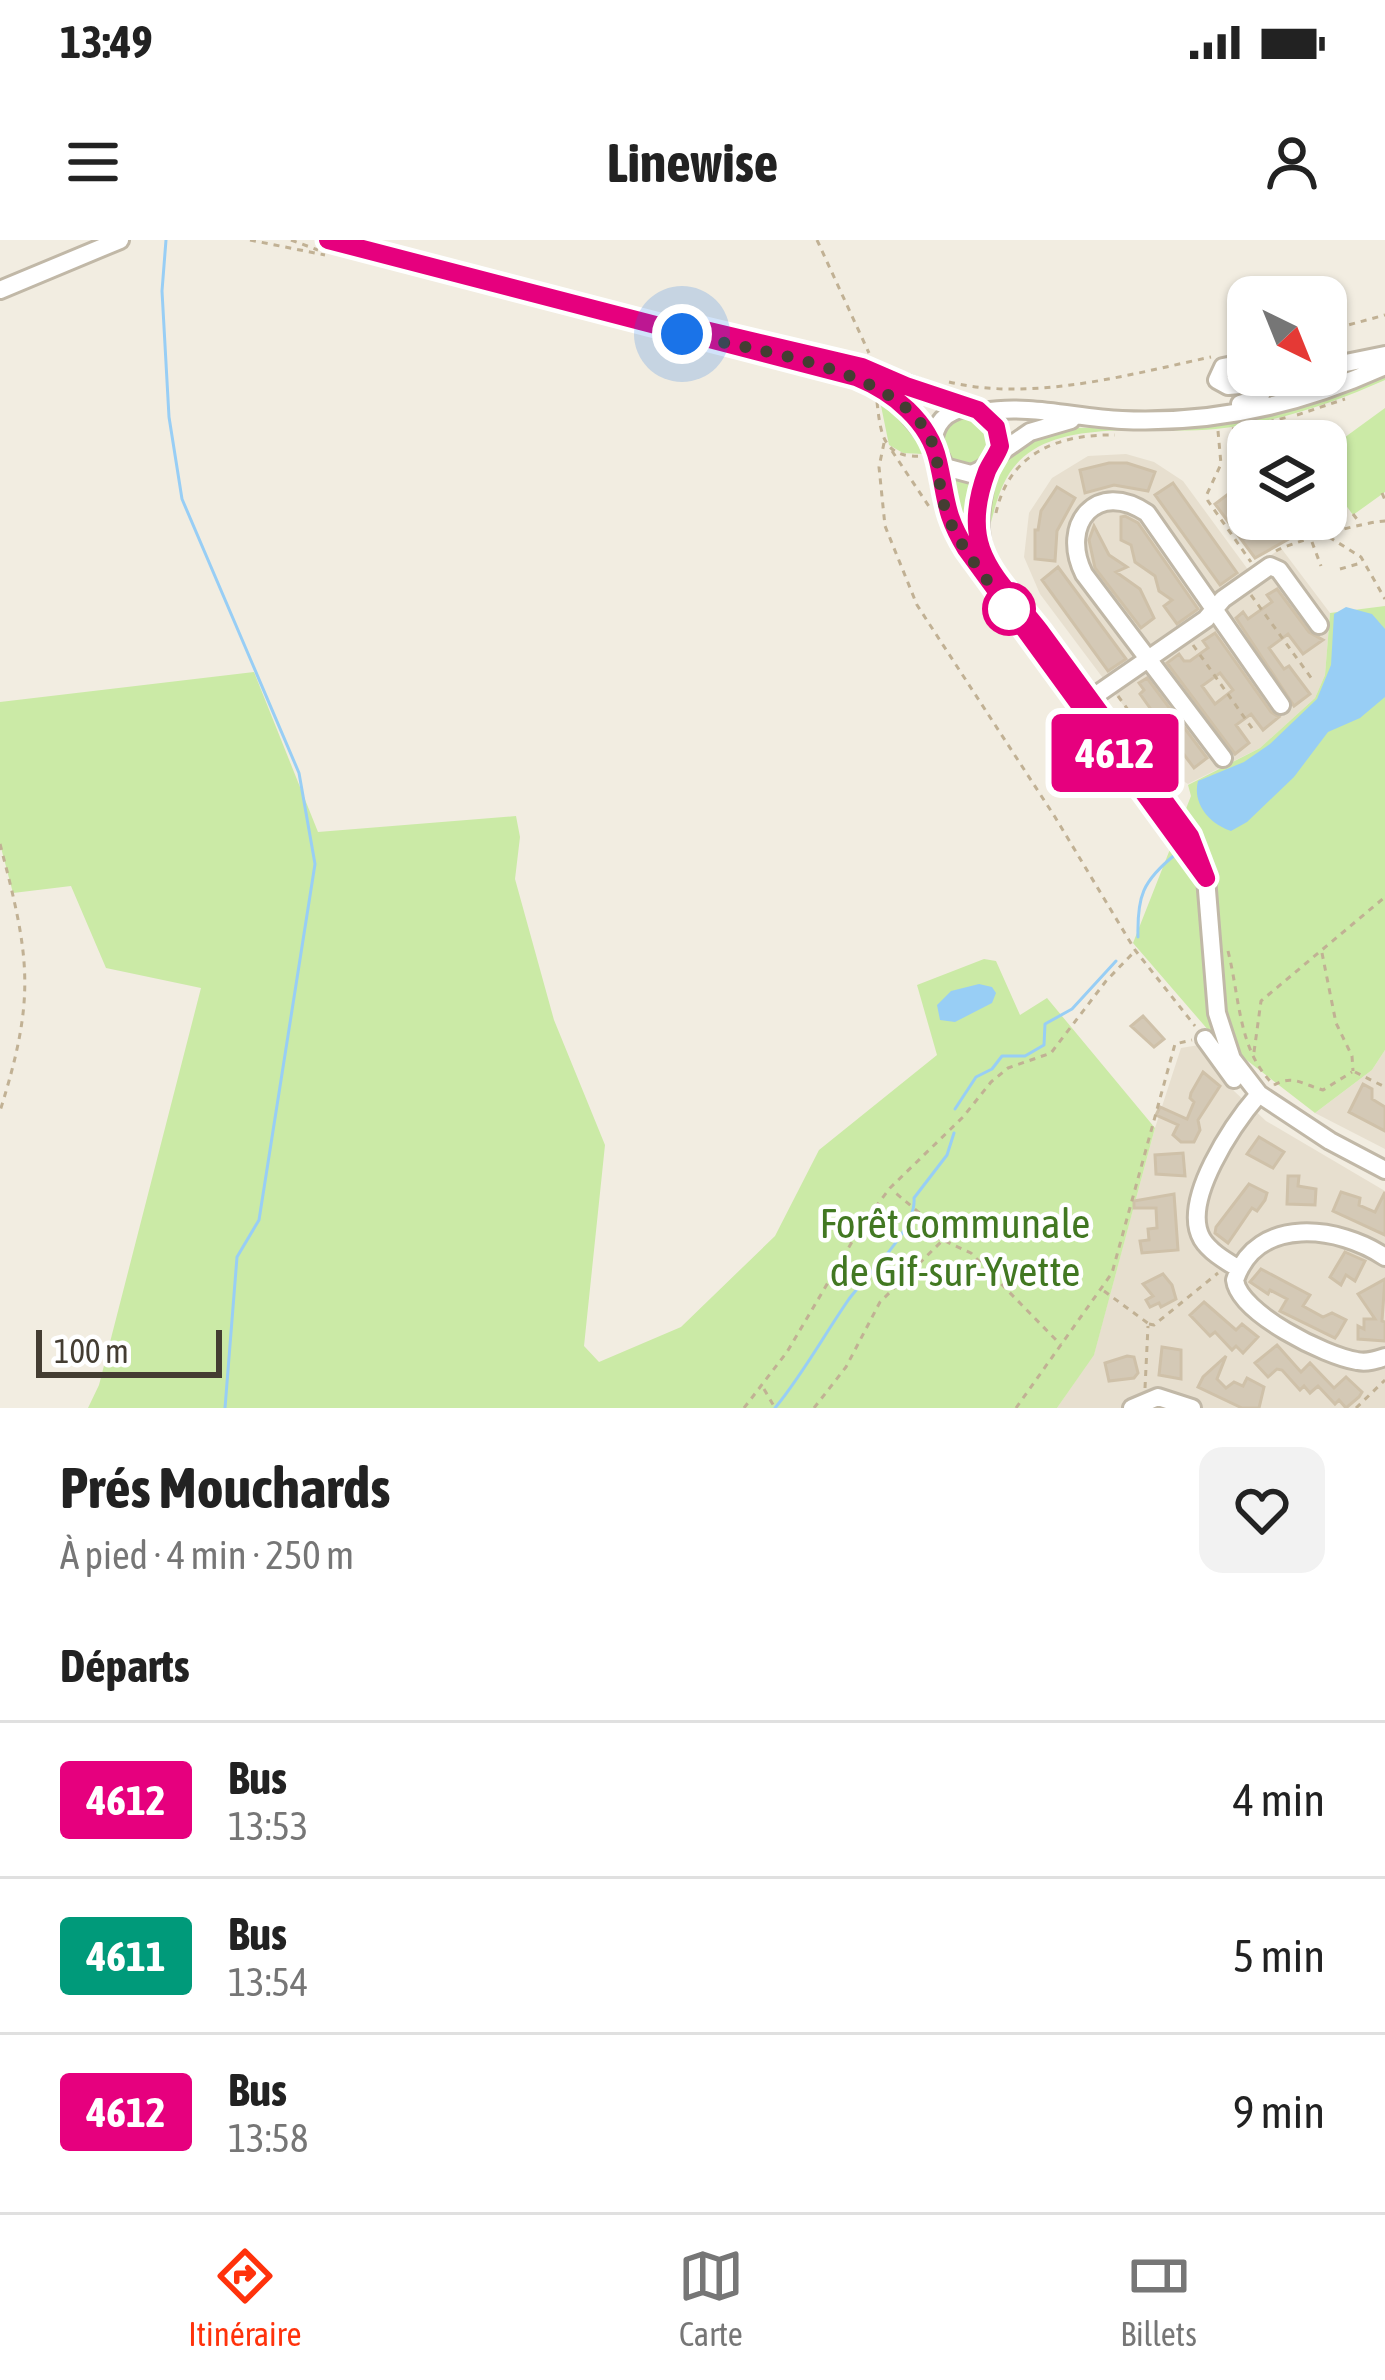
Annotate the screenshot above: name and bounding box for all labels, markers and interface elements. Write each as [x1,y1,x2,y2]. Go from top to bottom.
text: 13:49 [60,16,153,68]
icon: menu [60,129,126,195]
icon: person [1259,129,1325,195]
text: Linewise [607,132,778,193]
north arrow [1227,276,1347,396]
map controls [1227,276,1347,540]
your location [652,304,712,364]
button: layers [1227,420,1347,540]
unlabelled marker [984,584,1034,634]
line badge: 4612 [1031,714,1199,792]
text: 4612 [1076,729,1154,777]
park label: Forêt communale de Gif-sur-Yvette [820,1199,1090,1295]
scale bar [36,1324,222,1377]
text: 100 m [54,1332,129,1370]
button: heart [1199,1447,1325,1573]
text: Prés Mouchards [60,1455,390,1520]
text: À pied · 4 min · 250 m [60,1533,354,1577]
text: Départs [60,1640,190,1692]
text: Bus [228,1752,287,1804]
text: 4 min [1233,1774,1325,1826]
text: 4612 [87,1776,165,1824]
text: 13:53 [228,1804,308,1848]
text: Bus [228,1908,287,1960]
text: 5 min [1233,1930,1325,1982]
text: 4611 [87,1932,165,1980]
text: 13:54 [228,1960,308,2004]
text: Bus [228,2064,287,2116]
text: 9 min [1233,2086,1325,2138]
text: 4612 [87,2088,165,2136]
text: 13:58 [228,2116,308,2160]
tab: Itinéraire [188,2243,301,2353]
tab: Carte [678,2243,744,2353]
tab: Billets [1120,2243,1197,2353]

